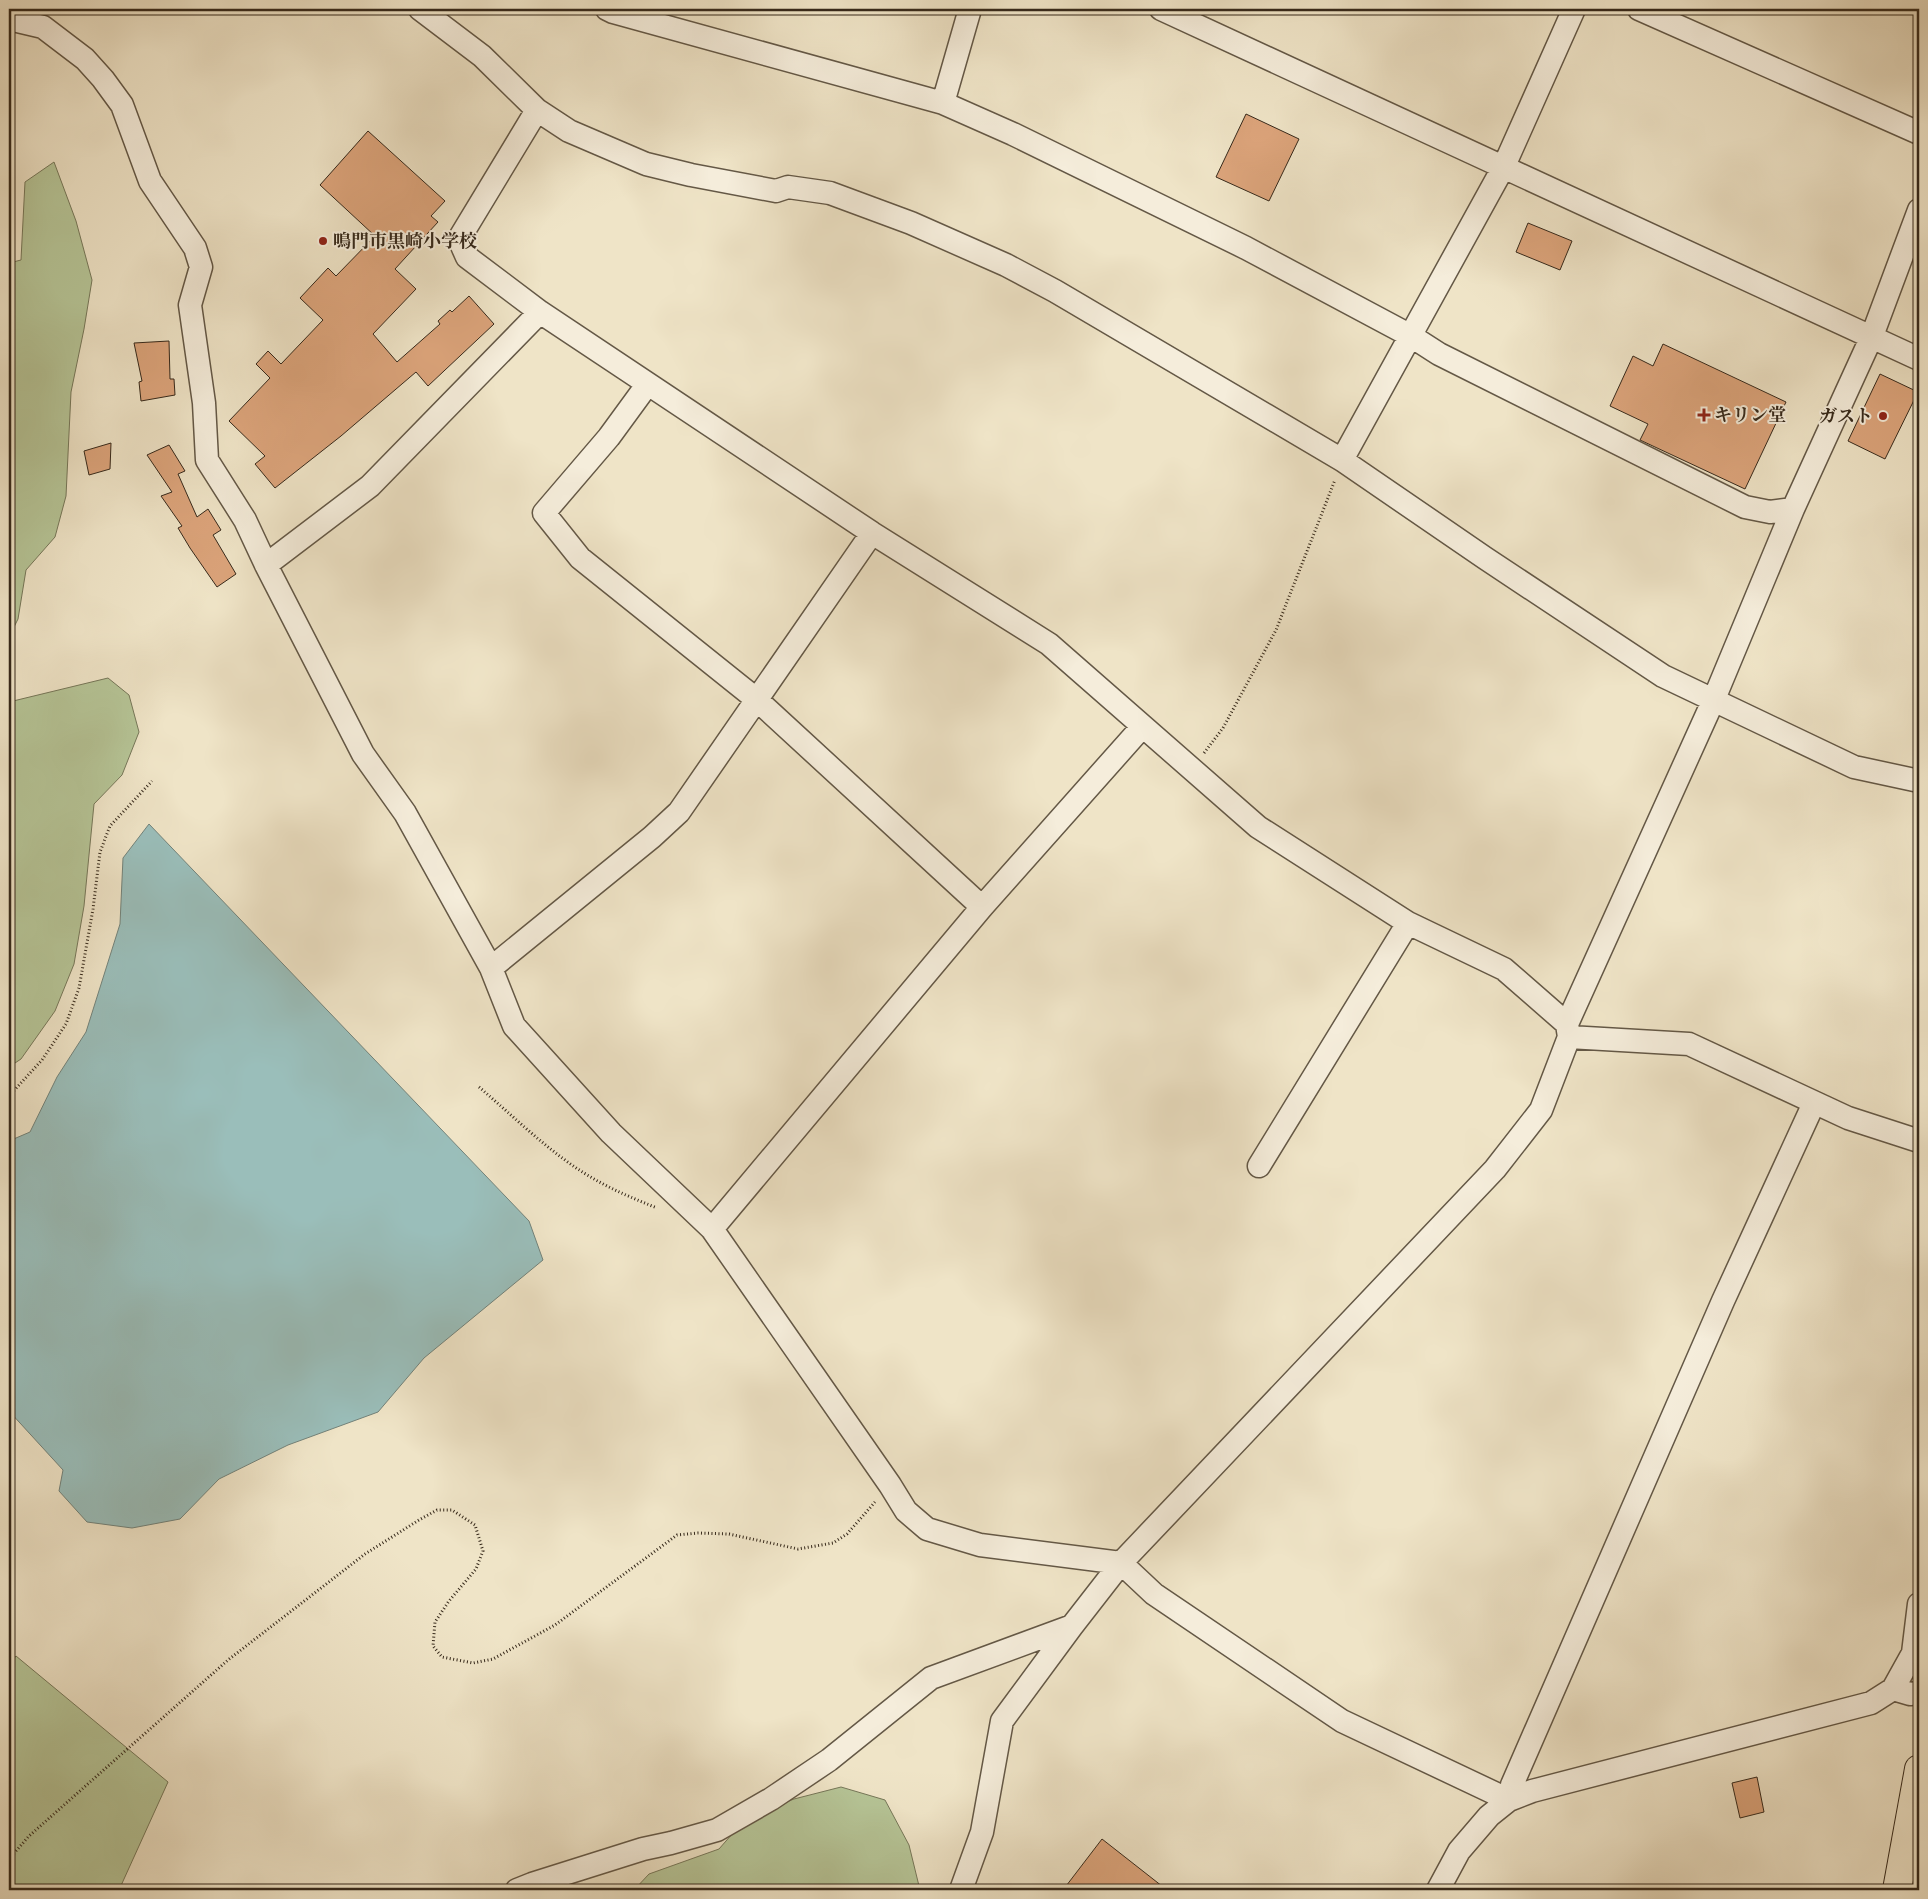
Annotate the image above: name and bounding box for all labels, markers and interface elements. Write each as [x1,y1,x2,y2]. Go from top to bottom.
place label: 鳴門市黒崎小学校 [333,230,477,255]
marker: 鳴門市黒崎小学校 [317,235,329,247]
place label: キリン堂 [1714,404,1786,429]
place label: ガスト [1819,405,1873,430]
marker: キリン堂 [1698,409,1710,421]
marker: ガスト [1877,410,1889,422]

